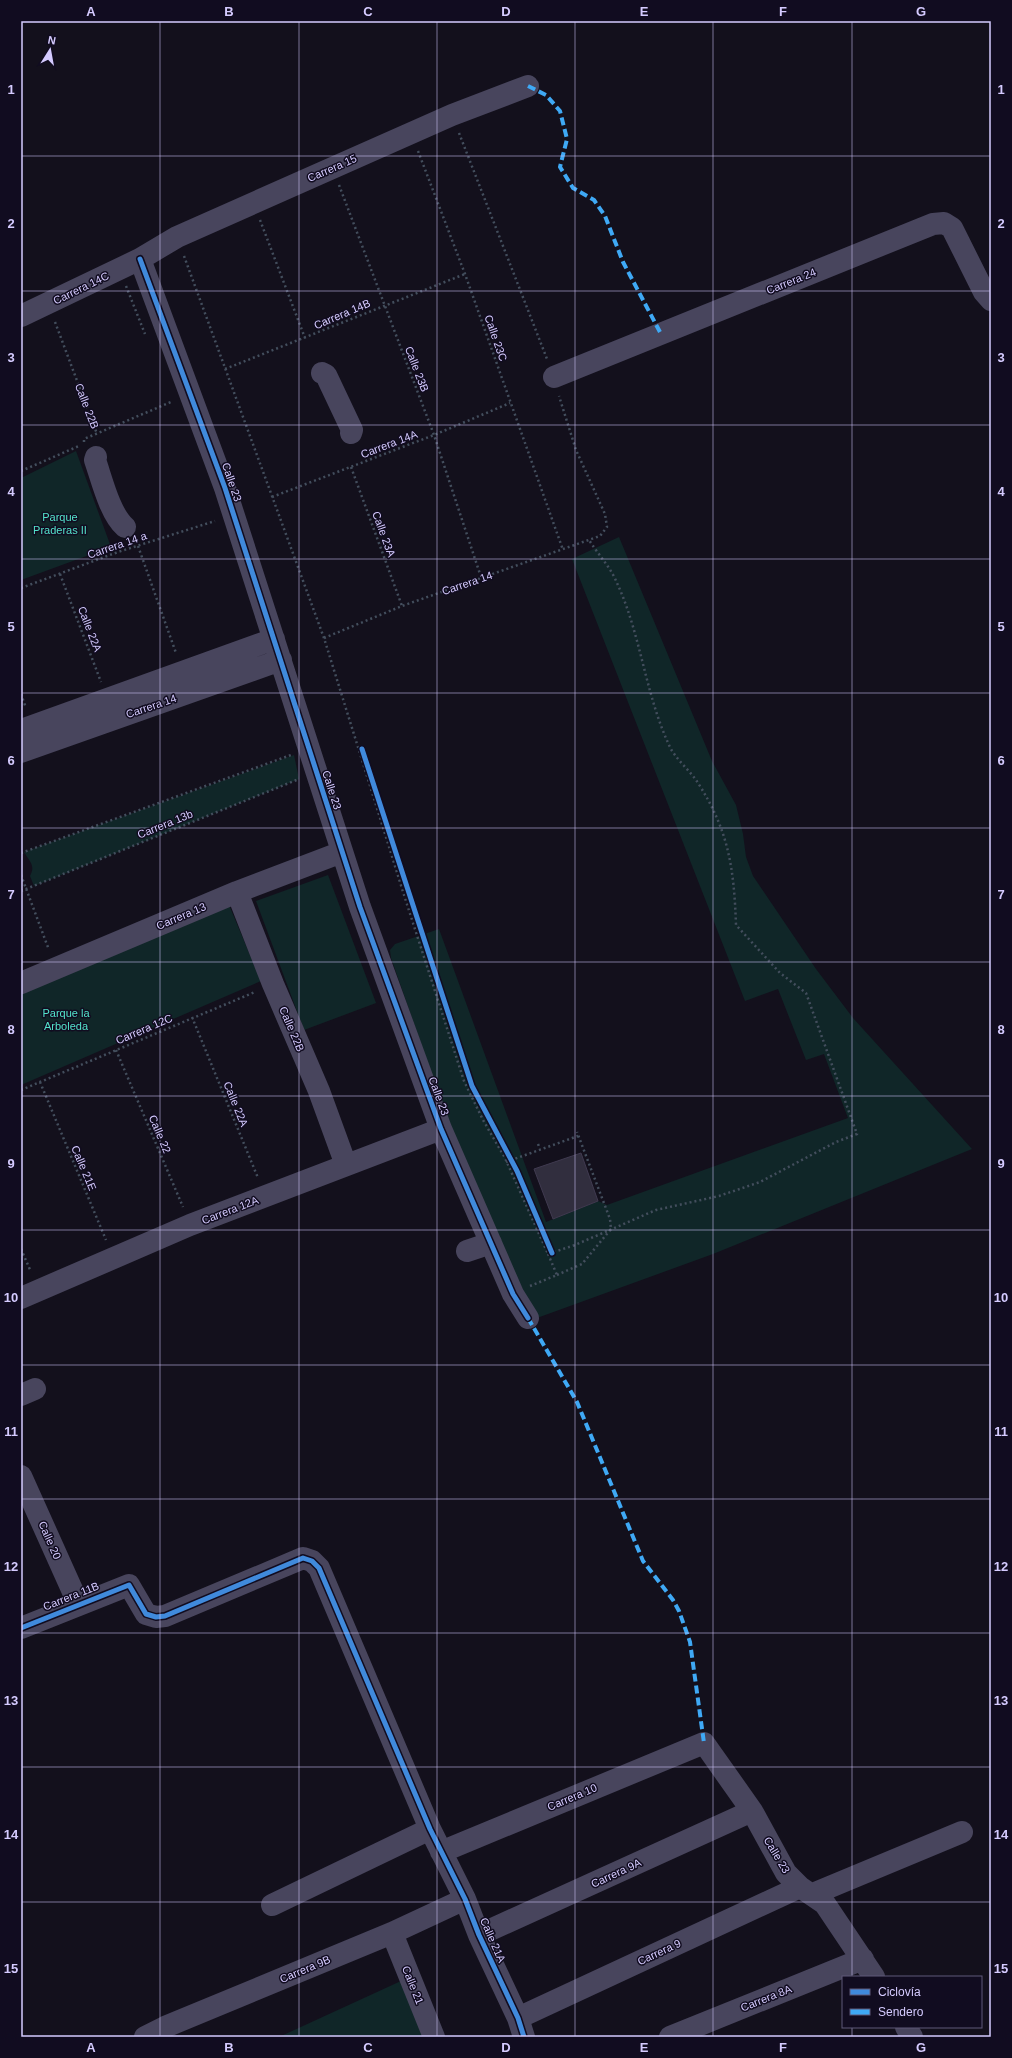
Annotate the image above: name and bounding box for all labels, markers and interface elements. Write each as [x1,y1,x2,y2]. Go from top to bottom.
text: A [86,4,96,19]
text: B [224,4,234,19]
text: C [363,4,373,19]
text: D [501,4,511,19]
text: E [640,4,649,19]
text: F [779,4,787,19]
text: G [916,4,926,19]
north arrow [30,30,70,70]
text: N [47,34,57,47]
text: 1 [7,82,15,97]
text: 1 [997,82,1005,97]
street label: Carrera 15 [306,152,358,184]
text: 2 [7,216,15,231]
text: 2 [997,216,1005,231]
street label: Carrera 24 [764,266,818,296]
street label: Carrera 14C [51,269,111,307]
street label: Carrera 14B [312,297,372,331]
street label: Calle 23C [482,313,510,363]
street label: Calle 23B [403,345,431,393]
text: 3 [7,350,15,365]
text: 3 [997,350,1005,365]
street label: Calle 22B [73,382,101,430]
street label: Carrera 14A [359,427,420,460]
street label: Calle 23 [220,461,244,503]
text: 4 [7,484,15,499]
text: 4 [997,484,1005,499]
street label: Calle 23A [370,510,398,559]
park label: Parque Praderas II [33,511,87,536]
street label: Carrera 14 a [86,529,149,561]
street label: Carrera 14 [440,569,494,597]
street label: Calle 22A [76,605,104,654]
text: 5 [7,619,15,634]
text: 5 [997,619,1005,634]
street label: Carrera 14 [124,692,178,720]
text: 6 [7,753,15,768]
text: 6 [997,753,1005,768]
street label: Calle 23 [320,769,344,811]
street label: Carrera 13b [136,807,194,841]
text: 7 [7,887,15,902]
text: 7 [997,887,1005,902]
street label: Carrera 13 [154,900,208,932]
street label: Calle 22B [277,1005,307,1053]
park label: Parque la Arboleda [42,1007,90,1032]
street label: Carrera 12C [114,1012,174,1046]
text: 8 [7,1022,15,1037]
text: 8 [997,1022,1005,1037]
street label: Calle 23 [426,1075,452,1117]
street label: Calle 22A [222,1080,251,1129]
street label: Calle 22 [147,1113,173,1155]
street label: Calle 21E [69,1144,99,1192]
text: 9 [7,1156,15,1171]
text: 9 [997,1156,1005,1171]
street label: Carrera 12A [200,1193,261,1226]
text: 10 [4,1290,18,1305]
text: 10 [994,1290,1008,1305]
text: 11 [4,1424,18,1439]
text: 11 [994,1424,1008,1439]
street label: Calle 20 [36,1519,64,1561]
text: 12 [4,1559,18,1574]
text: 12 [994,1559,1008,1574]
street label: Carrera 11B [41,1579,101,1613]
text: 13 [4,1693,18,1708]
text: 13 [994,1693,1008,1708]
street label: Carrera 10 [545,1781,599,1813]
text: 14 [4,1827,19,1842]
text: 14 [994,1827,1009,1842]
street label: Calle 23 [761,1835,793,1875]
street label: Carrera 9A [589,1856,644,1890]
street label: Calle 21A [478,1916,508,1965]
street label: Carrera 9 [635,1937,683,1967]
street label: Carrera 9B [278,1953,332,1985]
text: 15 [4,1961,18,1976]
text: 15 [994,1961,1008,1976]
street label: Calle 21 [400,1964,426,2006]
legend [842,1976,982,2028]
street label: Carrera 8A [739,1982,794,2014]
text: Ciclovía [878,1985,921,1999]
text: Sendero [878,2005,924,2019]
text: A [86,2040,96,2055]
text: B [224,2040,234,2055]
text: C [363,2040,373,2055]
text: D [501,2040,511,2055]
text: E [640,2040,649,2055]
text: F [779,2040,787,2055]
text: G [916,2040,926,2055]

